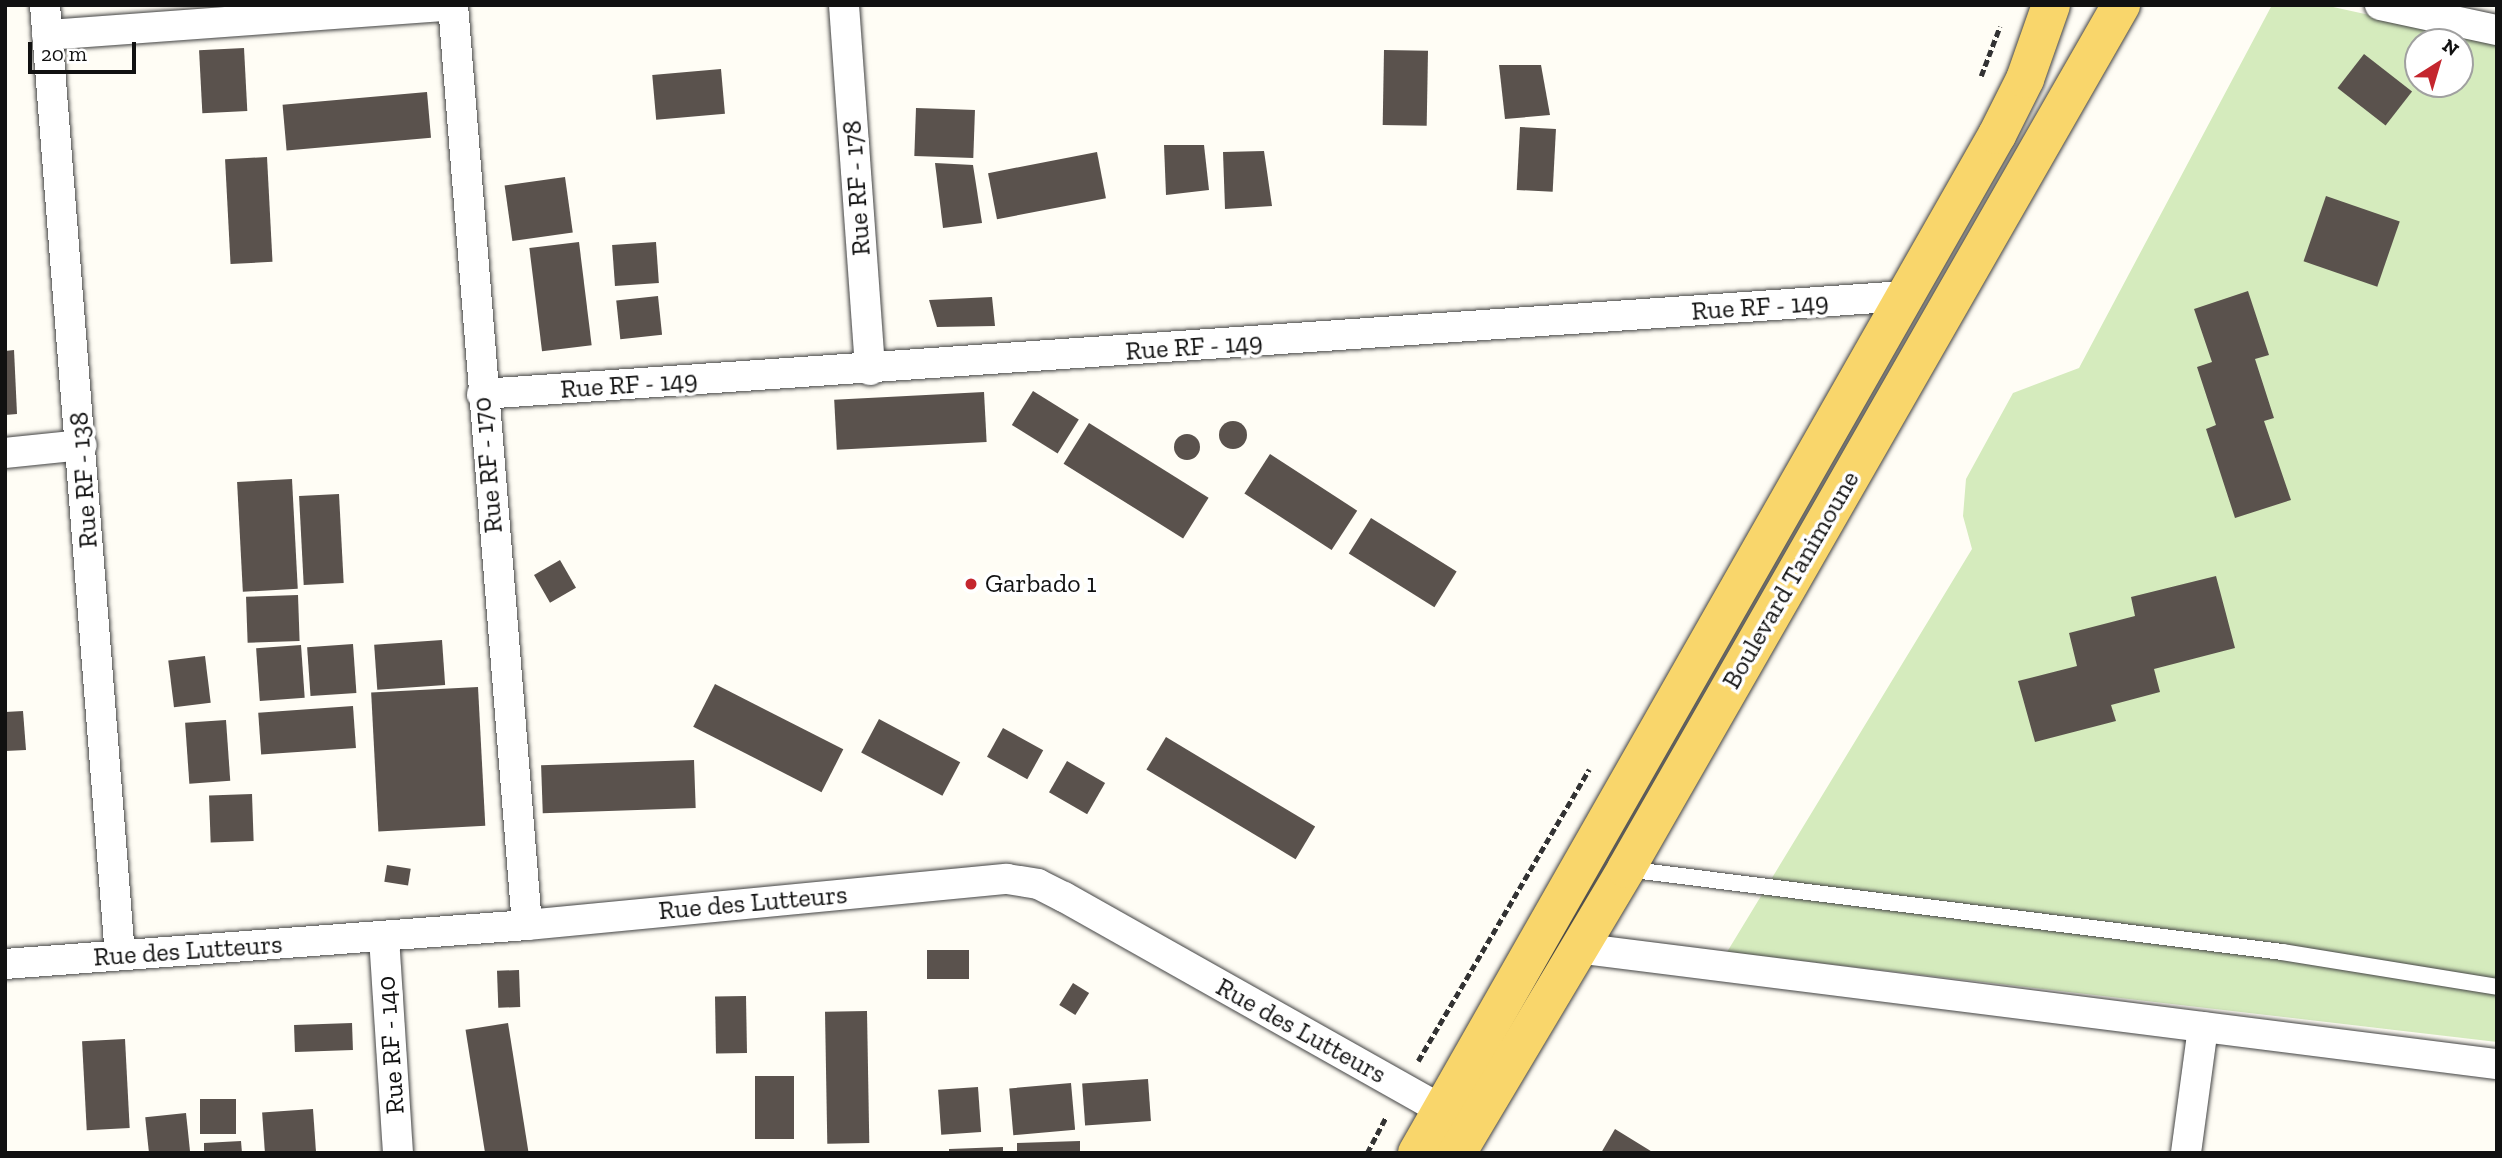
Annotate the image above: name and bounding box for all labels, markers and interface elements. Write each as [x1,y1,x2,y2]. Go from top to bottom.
scale bar [32,28,140,72]
north arrow [2404,28,2474,98]
text: N [2438,34,2463,61]
text: 20 m [41,41,87,66]
street label: Rue RF - 178 [837,119,877,257]
street label: Rue RF - 149 [1690,287,1830,327]
street label: Rue RF - 149 [1124,327,1264,367]
street label: Rue RF - 149 [559,365,699,405]
street label: Rue RF - 170 [466,395,510,535]
street label: Rue RF - 138 [64,411,104,549]
street label: Boulevard Tanimoune [1716,465,1866,695]
place label: Garbado 1 [985,568,1096,600]
marker: Garbado 1 [963,576,979,592]
street label: Rue des Lutteurs [657,879,849,927]
street label: Rue des Lutteurs [92,929,284,973]
street label: Rue des Lutteurs [1211,971,1391,1091]
street label: Rue RF - 140 [371,975,411,1115]

